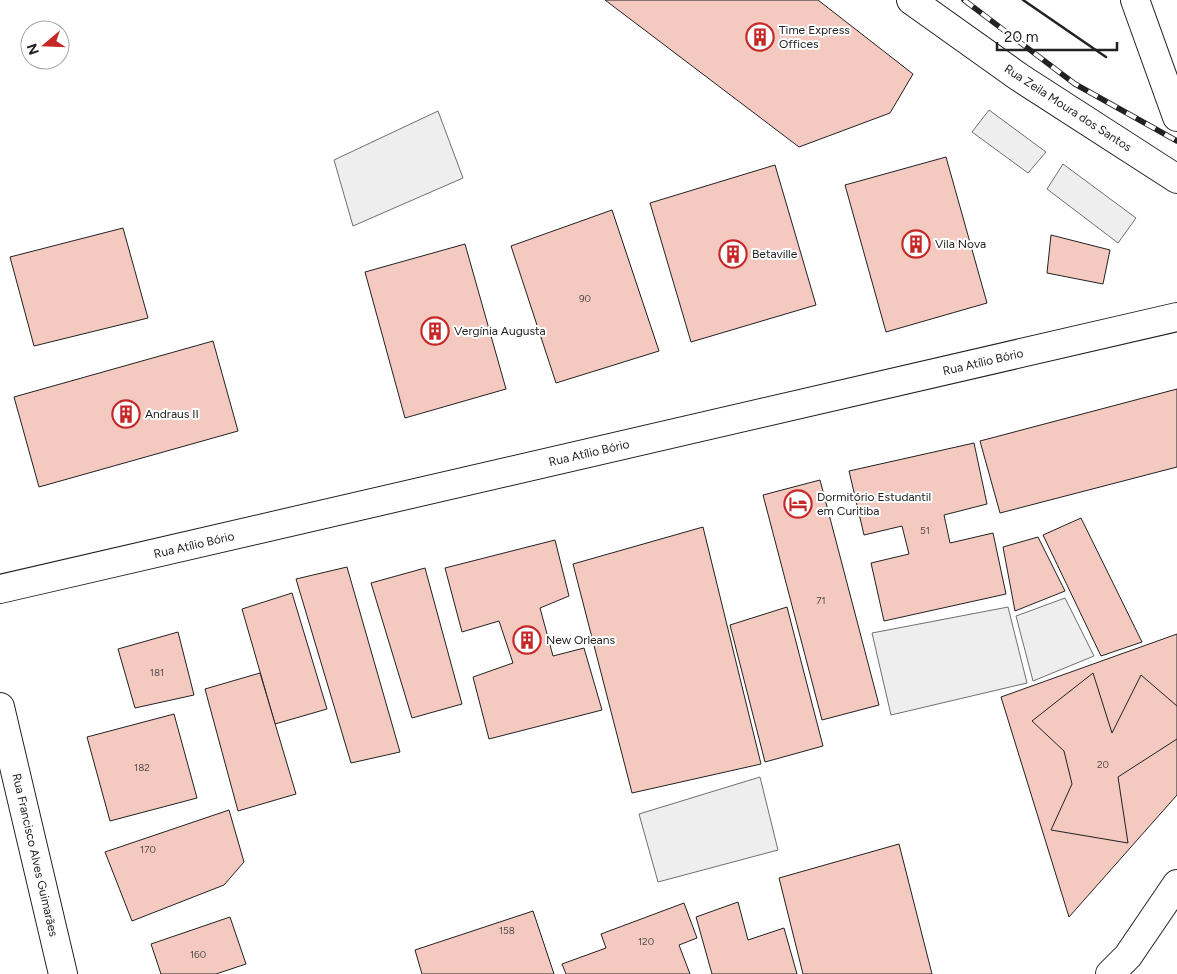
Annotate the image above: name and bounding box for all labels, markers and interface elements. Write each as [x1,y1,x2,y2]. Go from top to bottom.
north arrow [20,20,70,70]
scale bar [997,20,1117,52]
building icon: Time Express Offices [745,22,775,52]
place label: Time Express Offices [779,23,850,51]
text: 20 m [1004,28,1038,46]
text: N [23,41,43,57]
street label: Rua Zeila Moura dos Santos [1002,62,1135,155]
building icon: Vila Nova [901,229,931,259]
place label: Vila Nova [935,237,986,251]
building icon: Betaville [718,239,748,269]
place label: Betaville [752,247,798,261]
house number: 90 [579,292,591,305]
building icon: Vergínia Augusta [420,316,450,346]
place label: Vergínia Augusta [454,324,546,338]
street label: Rua Atílio Bório [941,346,1025,378]
building icon: Andraus II [111,399,141,429]
place label: Andraus II [145,407,199,421]
street label: Rua Atílio Bório [547,437,631,469]
hotel icon: Dormitório Estudantil em Curitiba [783,489,813,519]
place label: Dormitório Estudantil em Curitiba [817,490,931,518]
house number: 51 [920,524,930,537]
street label: Rua Atílio Bório [152,529,236,561]
house number: 71 [816,594,826,607]
building icon: New Orleans [512,625,542,655]
place label: New Orleans [546,633,615,647]
house number: 181 [150,666,164,679]
house number: 20 [1097,758,1109,771]
house number: 182 [134,761,150,774]
street label: Rua Francisco Alves Guimarães [9,772,61,938]
house number: 170 [140,843,156,856]
house number: 158 [499,924,515,937]
house number: 120 [638,935,654,948]
house number: 160 [190,948,206,961]

